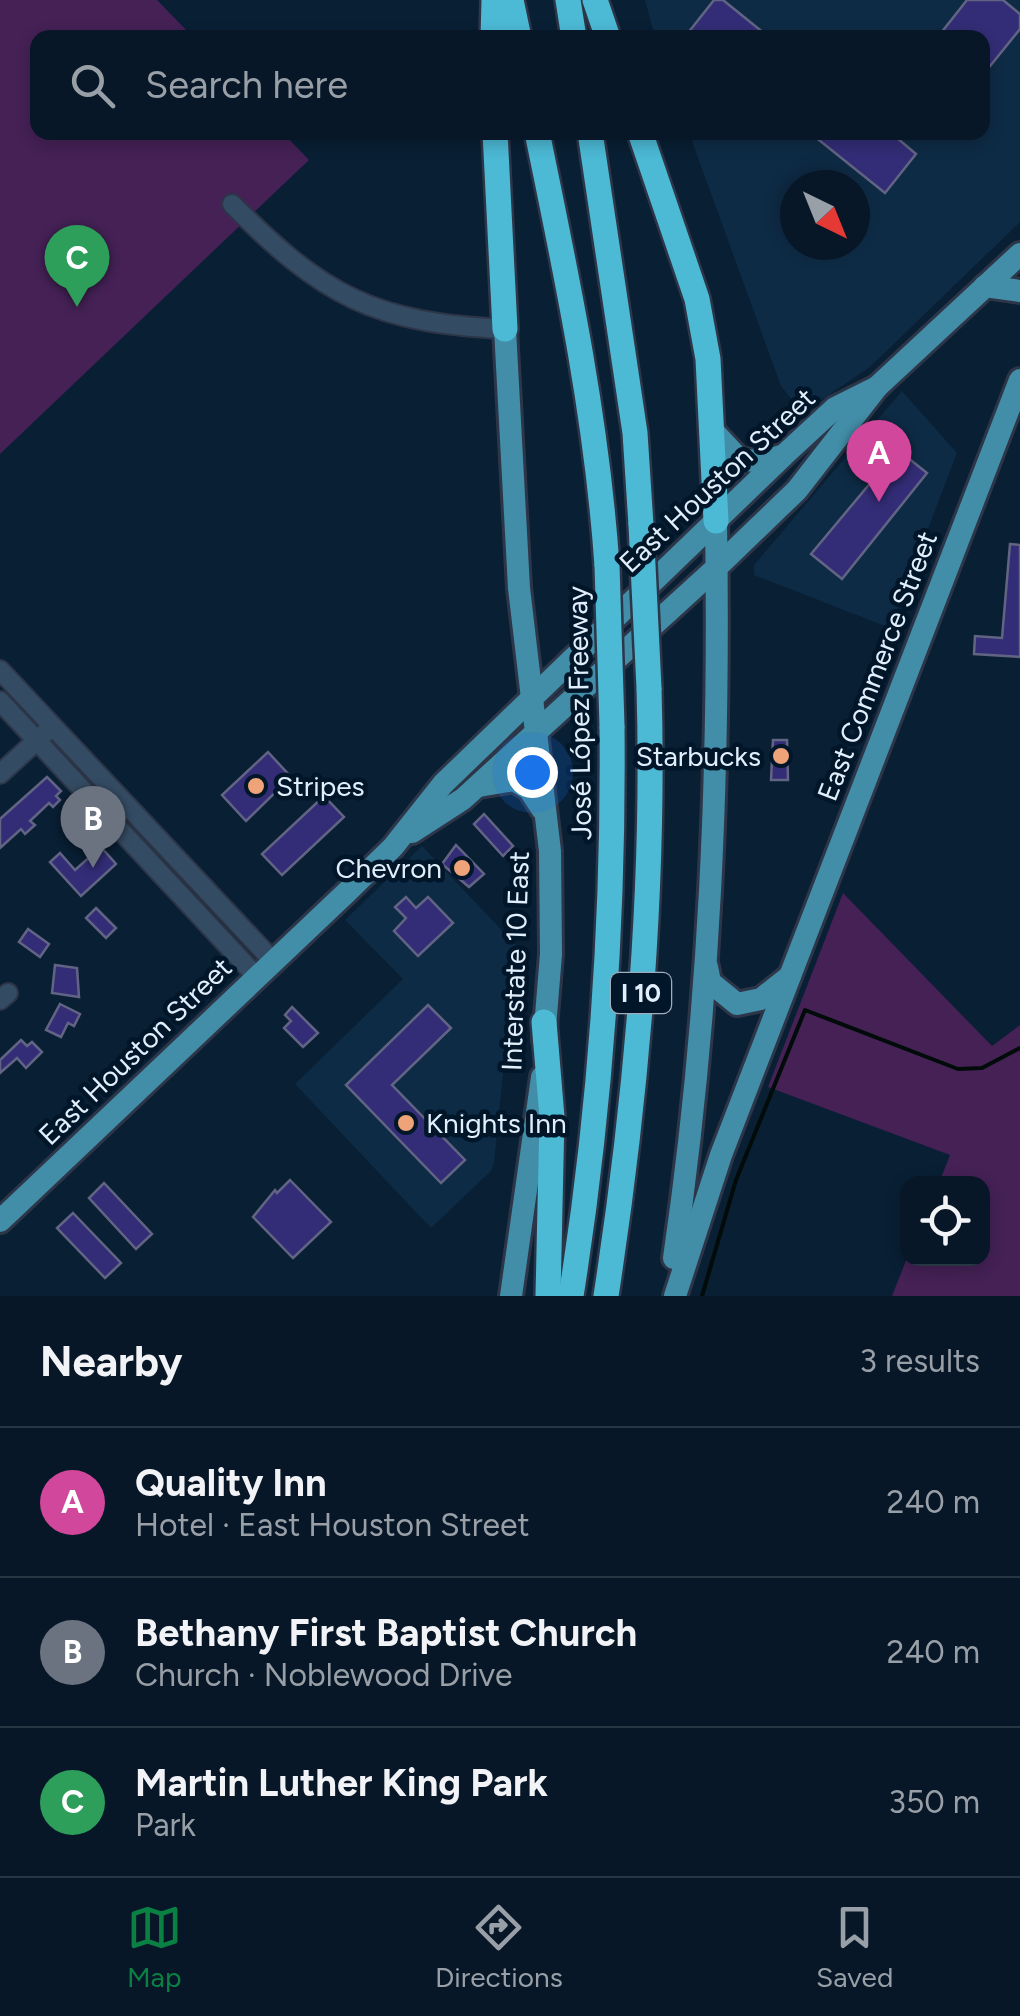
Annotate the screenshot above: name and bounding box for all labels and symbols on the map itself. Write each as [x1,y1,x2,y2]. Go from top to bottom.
north arrow [780,170,870,260]
pin: C [44,224,110,307]
street label: East Houston Street [612,381,822,579]
pin: A [846,420,912,502]
street label: East Commerce Street [810,526,944,806]
street label: José López Freeway [560,585,598,840]
place label: Starbucks [636,739,761,773]
marker: Starbucks [770,745,792,767]
your location [507,747,558,798]
place label: Stripes [276,769,365,803]
marker: Stripes [245,775,267,797]
pin: B [61,786,126,868]
street label: Interstate 10 East [494,850,536,1072]
place label: Chevron [335,851,442,885]
marker: Chevron [451,857,473,879]
street label: East Houston Street [31,950,239,1152]
road number: I 10 [611,973,671,1013]
place label: Knights Inn [426,1106,567,1140]
marker: Knights Inn [395,1112,417,1134]

